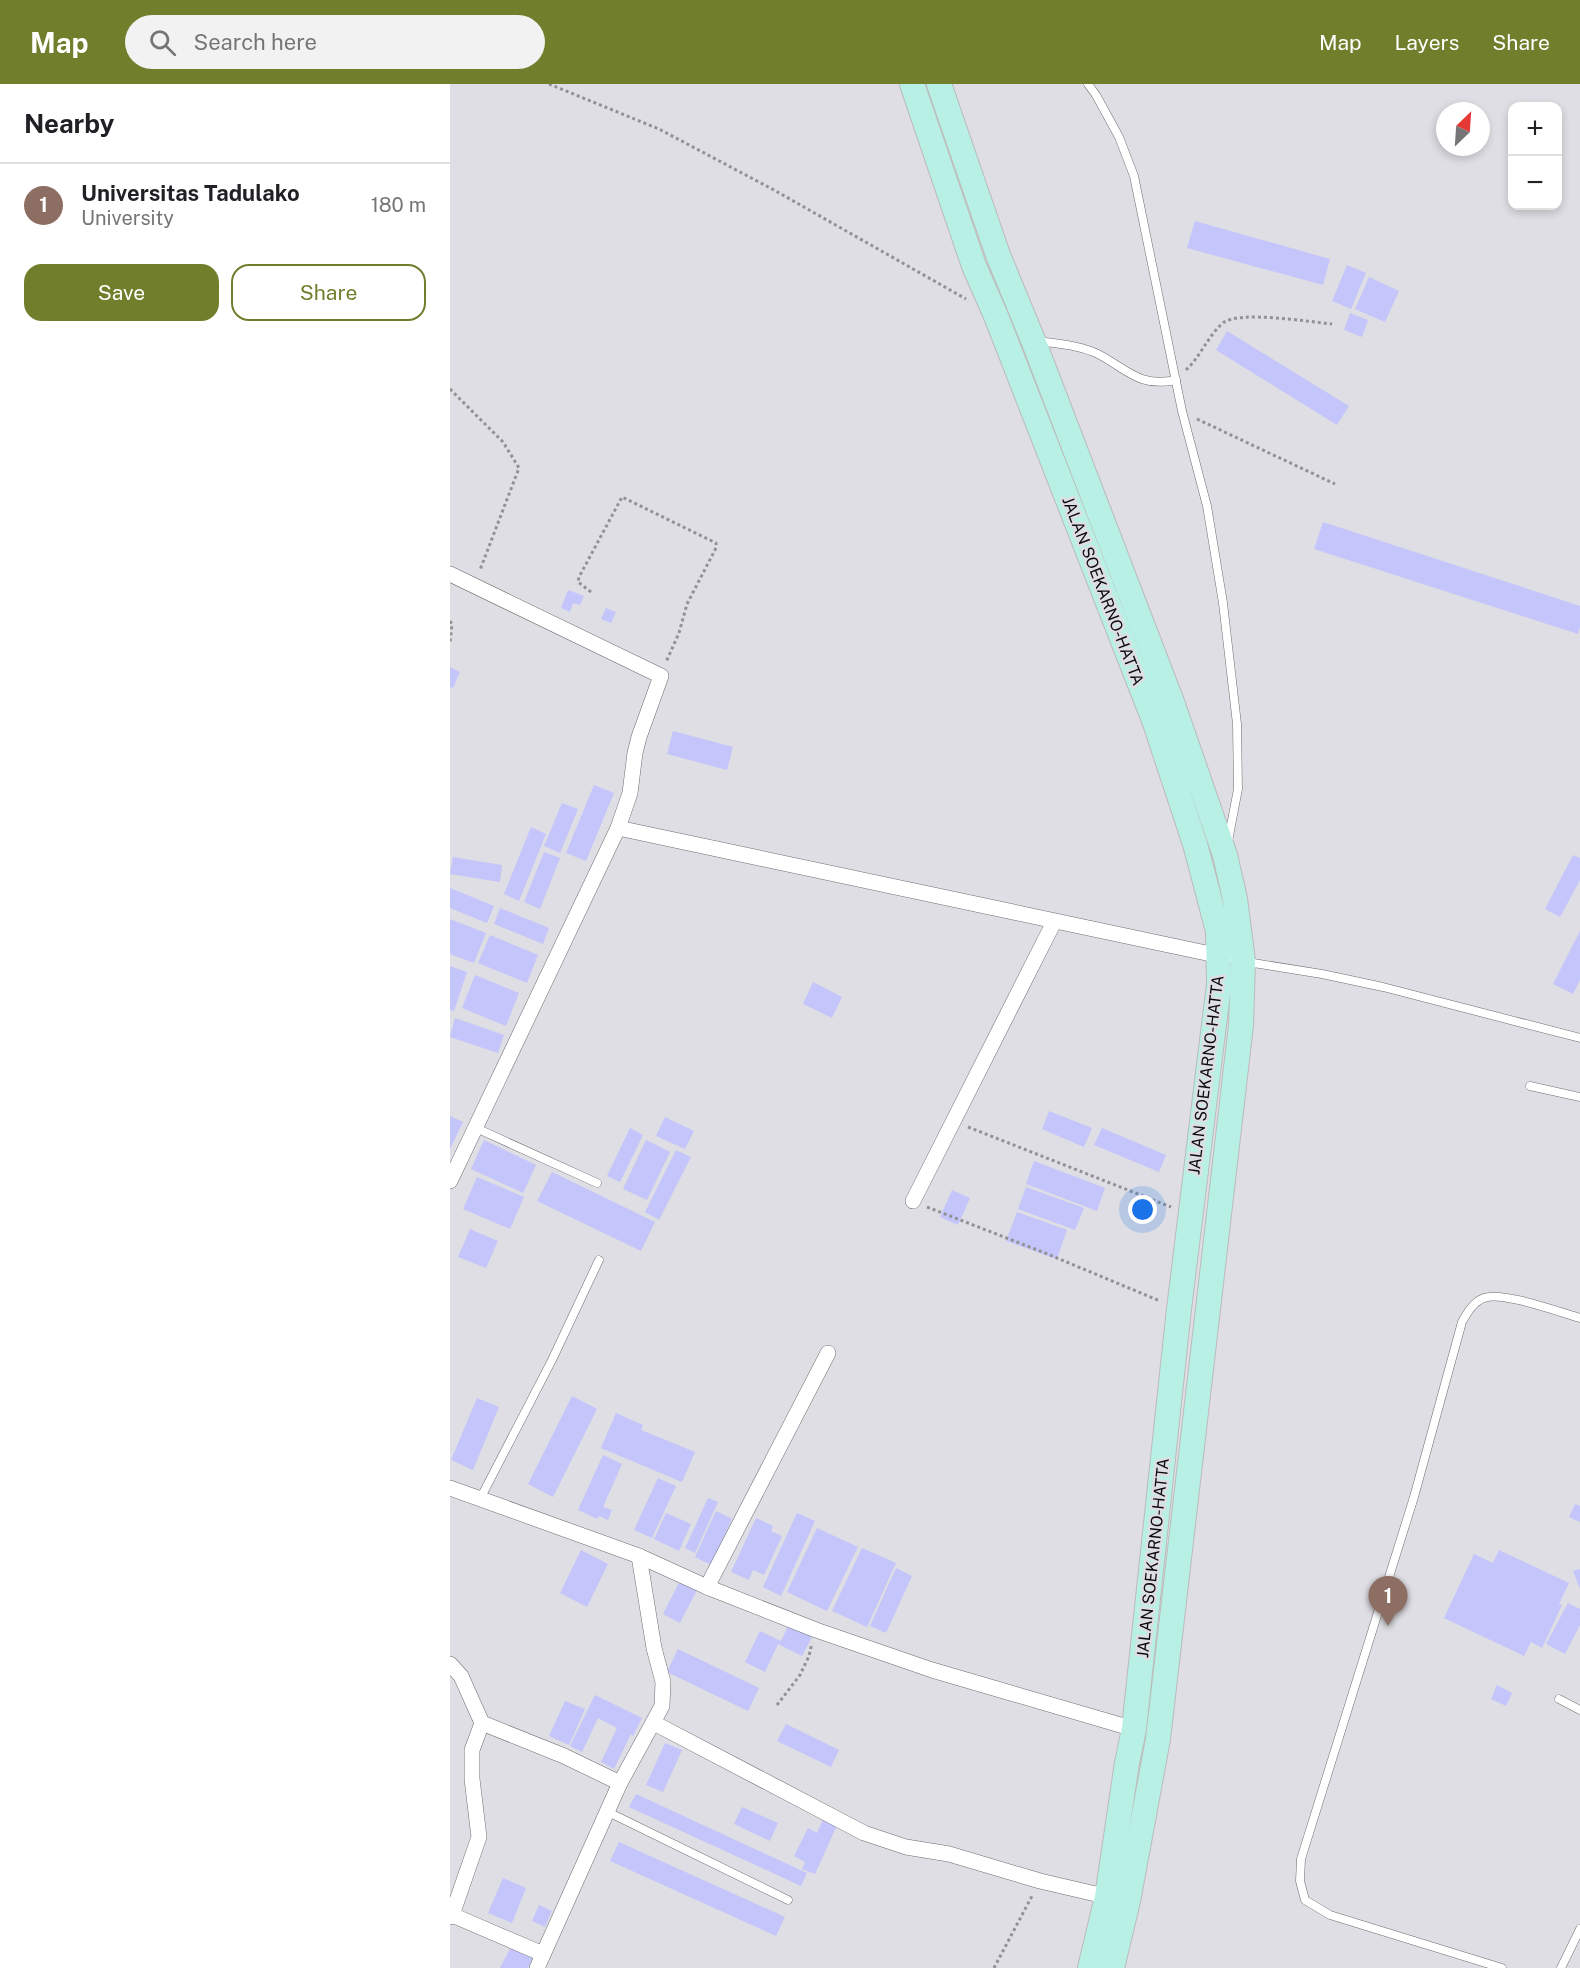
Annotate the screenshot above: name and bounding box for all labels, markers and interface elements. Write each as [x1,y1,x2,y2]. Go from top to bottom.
search box [125,15,545,69]
text: Map [30,26,89,59]
icon: search [146,26,179,59]
text: Search here [194,29,317,55]
text: Map [1319,30,1362,55]
text: Layers [1395,30,1459,55]
text: Share [1492,30,1550,55]
north arrow [1436,102,1490,156]
map controls [1508,102,1562,210]
button: + [1508,102,1562,156]
text: Nearby [24,108,114,139]
button: − [1508,156,1562,210]
text: Universitas Tadulako [81,180,300,206]
text: 1 [39,193,48,217]
text: 180 m [371,193,426,217]
text: University [81,206,174,230]
button: Save [24,264,219,321]
button: Share [231,264,426,321]
street label: JALAN SOEKARNO-HATTA [1058,494,1148,688]
street label: JALAN SOEKARNO-HATTA [1184,974,1228,1176]
your location [1128,1195,1157,1224]
street label: JALAN SOEKARNO-HATTA [1133,1457,1173,1659]
pin: 1 [1368,1576,1408,1626]

